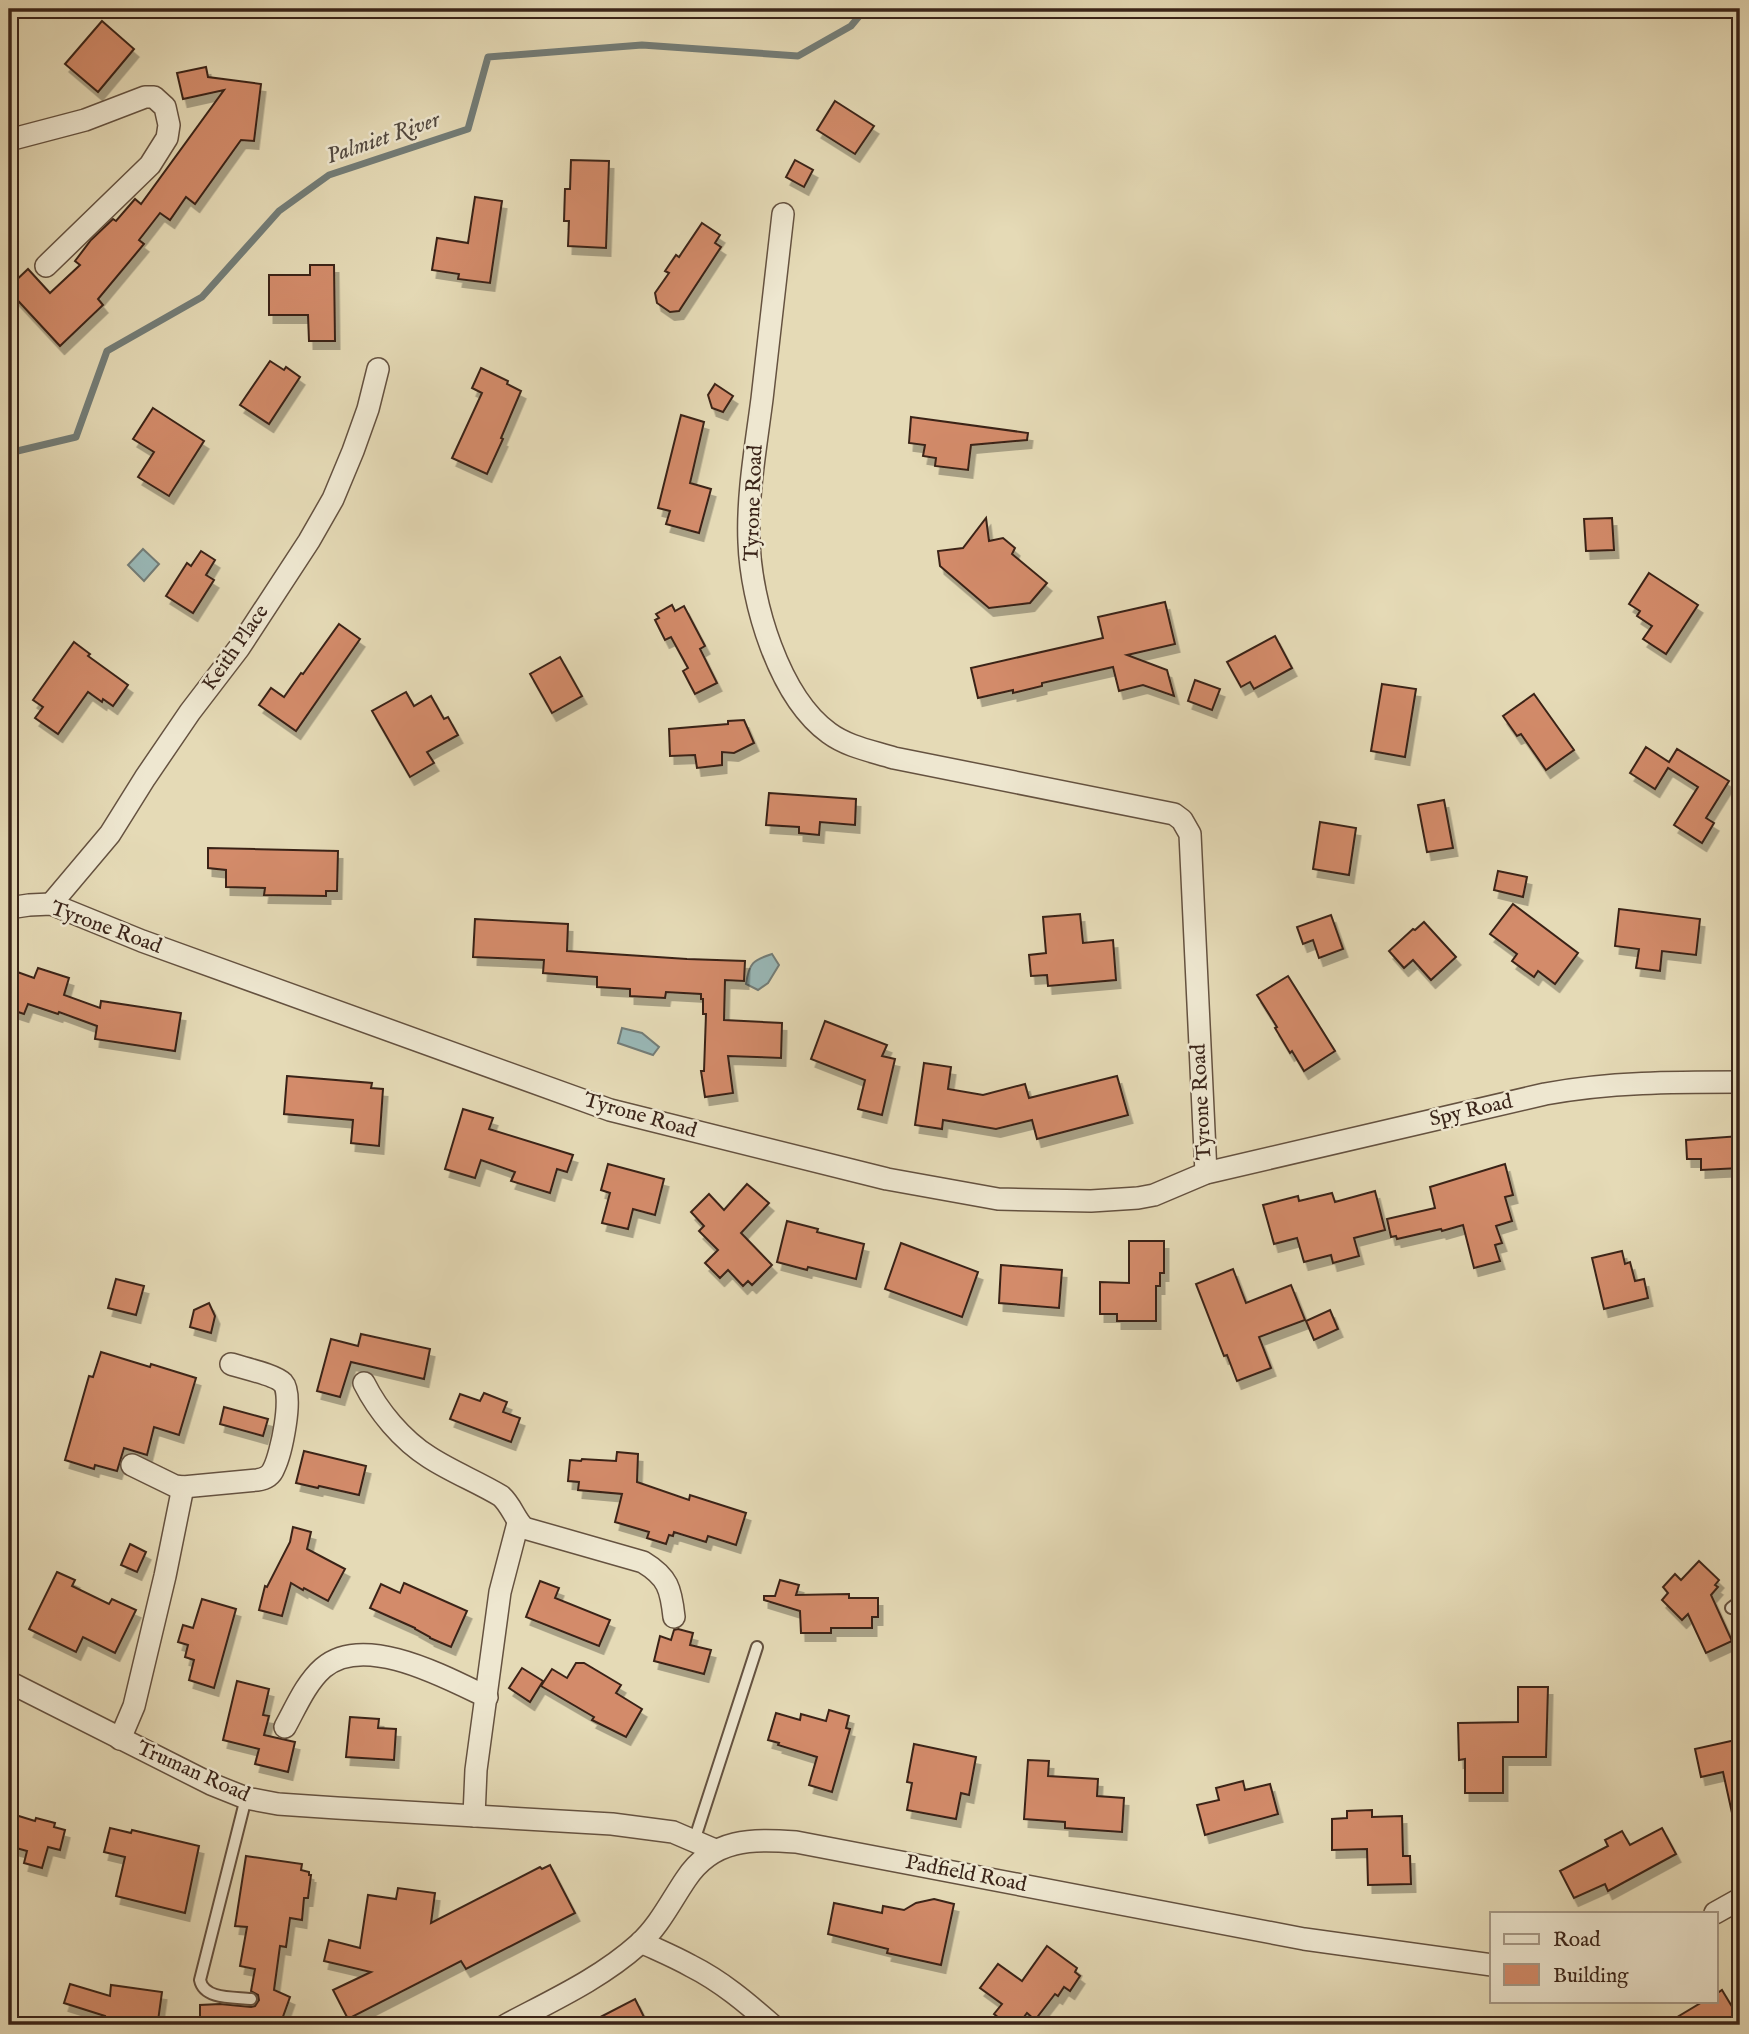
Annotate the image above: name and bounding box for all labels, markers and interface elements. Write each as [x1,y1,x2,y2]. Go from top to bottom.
water label: Palmiet River [322,105,445,171]
street label: Tyrone Road [738,444,770,562]
street label: Keith Place [197,599,276,696]
street label: Tyrone Road [47,895,166,961]
street label: Tyrone Road [1185,1042,1219,1161]
street label: Tyrone Road [580,1087,700,1145]
street label: Spy Road [1427,1088,1516,1134]
street label: Truman Road [132,1735,254,1809]
street label: Padfield Road [903,1849,1030,1899]
legend [1490,1912,1718,2002]
text: Road [1553,1927,1601,1954]
text: Building [1553,1963,1629,1990]

